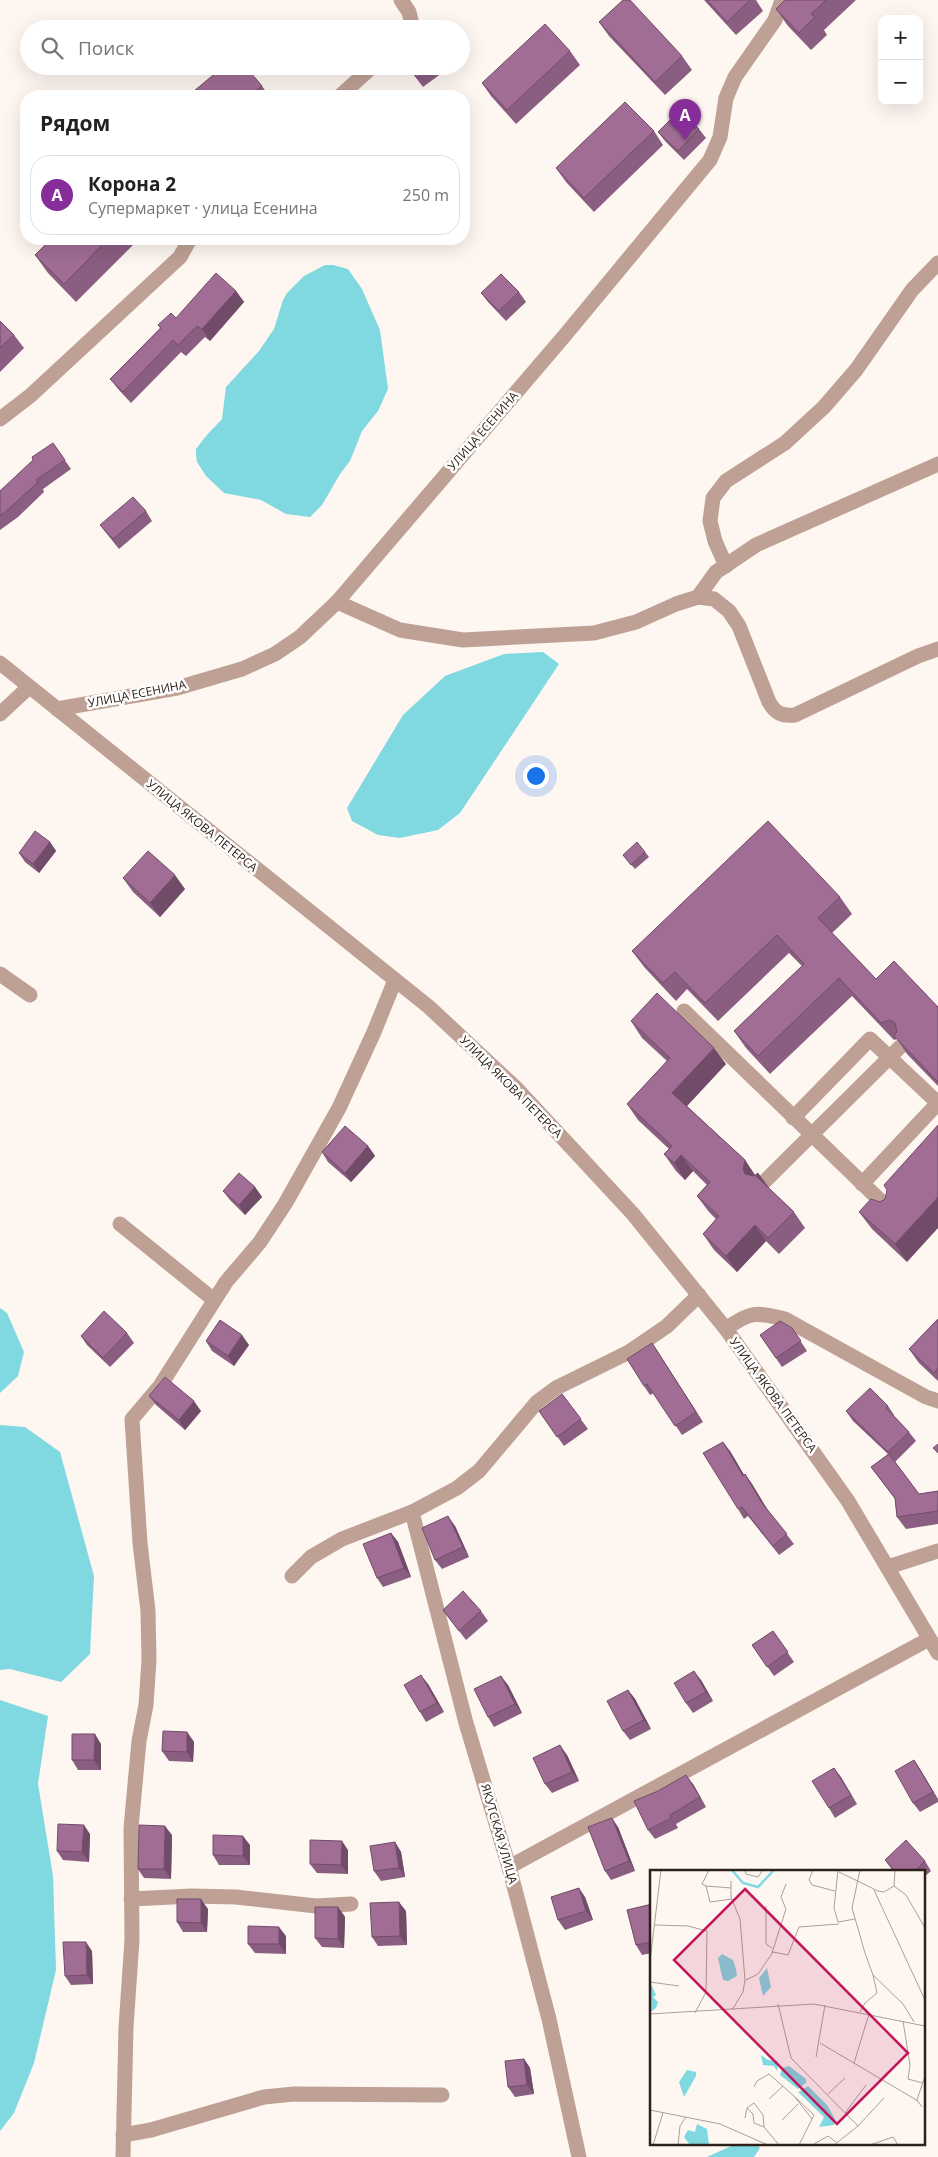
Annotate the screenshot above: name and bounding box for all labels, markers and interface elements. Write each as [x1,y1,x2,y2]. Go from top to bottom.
map controls [878,15,923,105]
button: + [878,15,923,60]
search box [20,20,470,75]
icon: search [38,34,66,62]
text: Поиск [78,35,134,61]
button: − [878,60,923,105]
pin: A [669,99,701,140]
text: Рядом [40,109,110,137]
text: Корона 2 [88,171,176,197]
text: A [51,184,63,206]
text: 250 m [403,184,449,206]
text: Супермаркет · улица Есенина [88,197,318,219]
street label: УЛИЦА ЕСЕНИНА [443,387,522,474]
street label: УЛИЦА ЕСЕНИНА [86,676,188,711]
your location [523,763,549,789]
street label: УЛИЦА ЯКОВА ПЕТЕРСА [143,775,262,876]
street label: УЛИЦА ЯКОВА ПЕТЕРСА [456,1032,567,1142]
street label: УЛИЦА ЯКОВА ПЕТЕРСА [726,1334,821,1456]
street label: ЯКУТСКАЯ УЛИЦА [477,1782,522,1886]
inset map [650,1870,926,2144]

